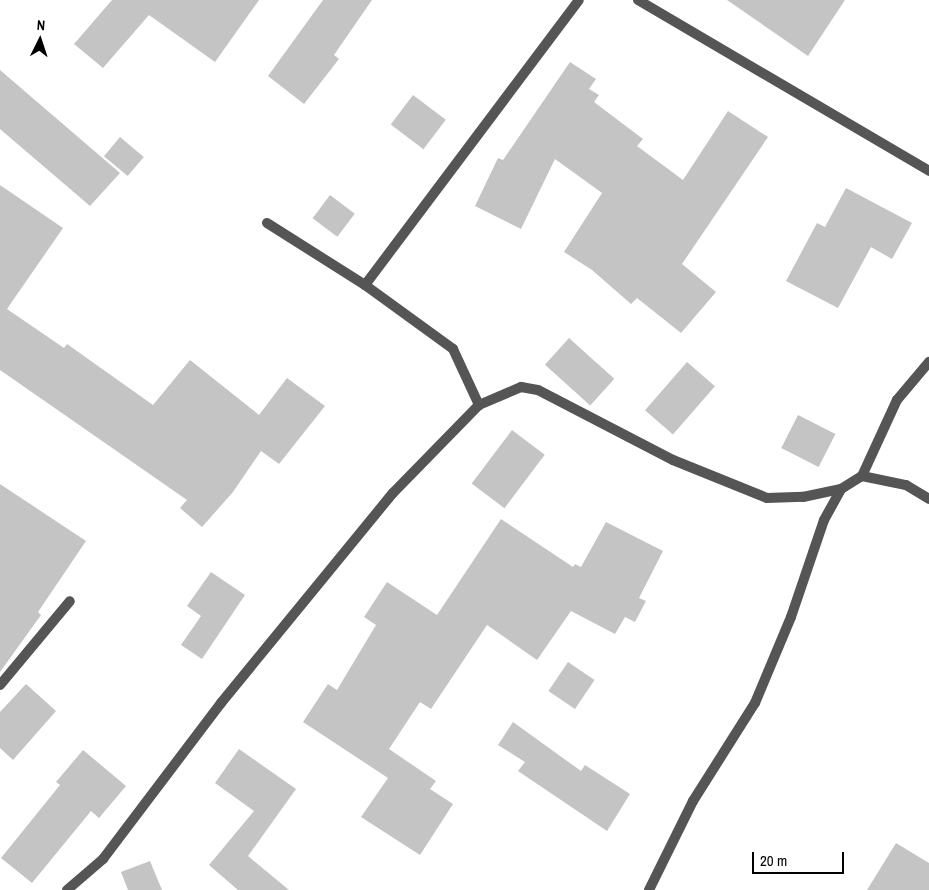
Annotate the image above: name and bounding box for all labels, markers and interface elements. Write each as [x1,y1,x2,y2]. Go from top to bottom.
north arrow [15,15,65,65]
text: N [36,16,46,34]
scale bar [754,842,846,874]
text: 20 m [760,850,787,871]

